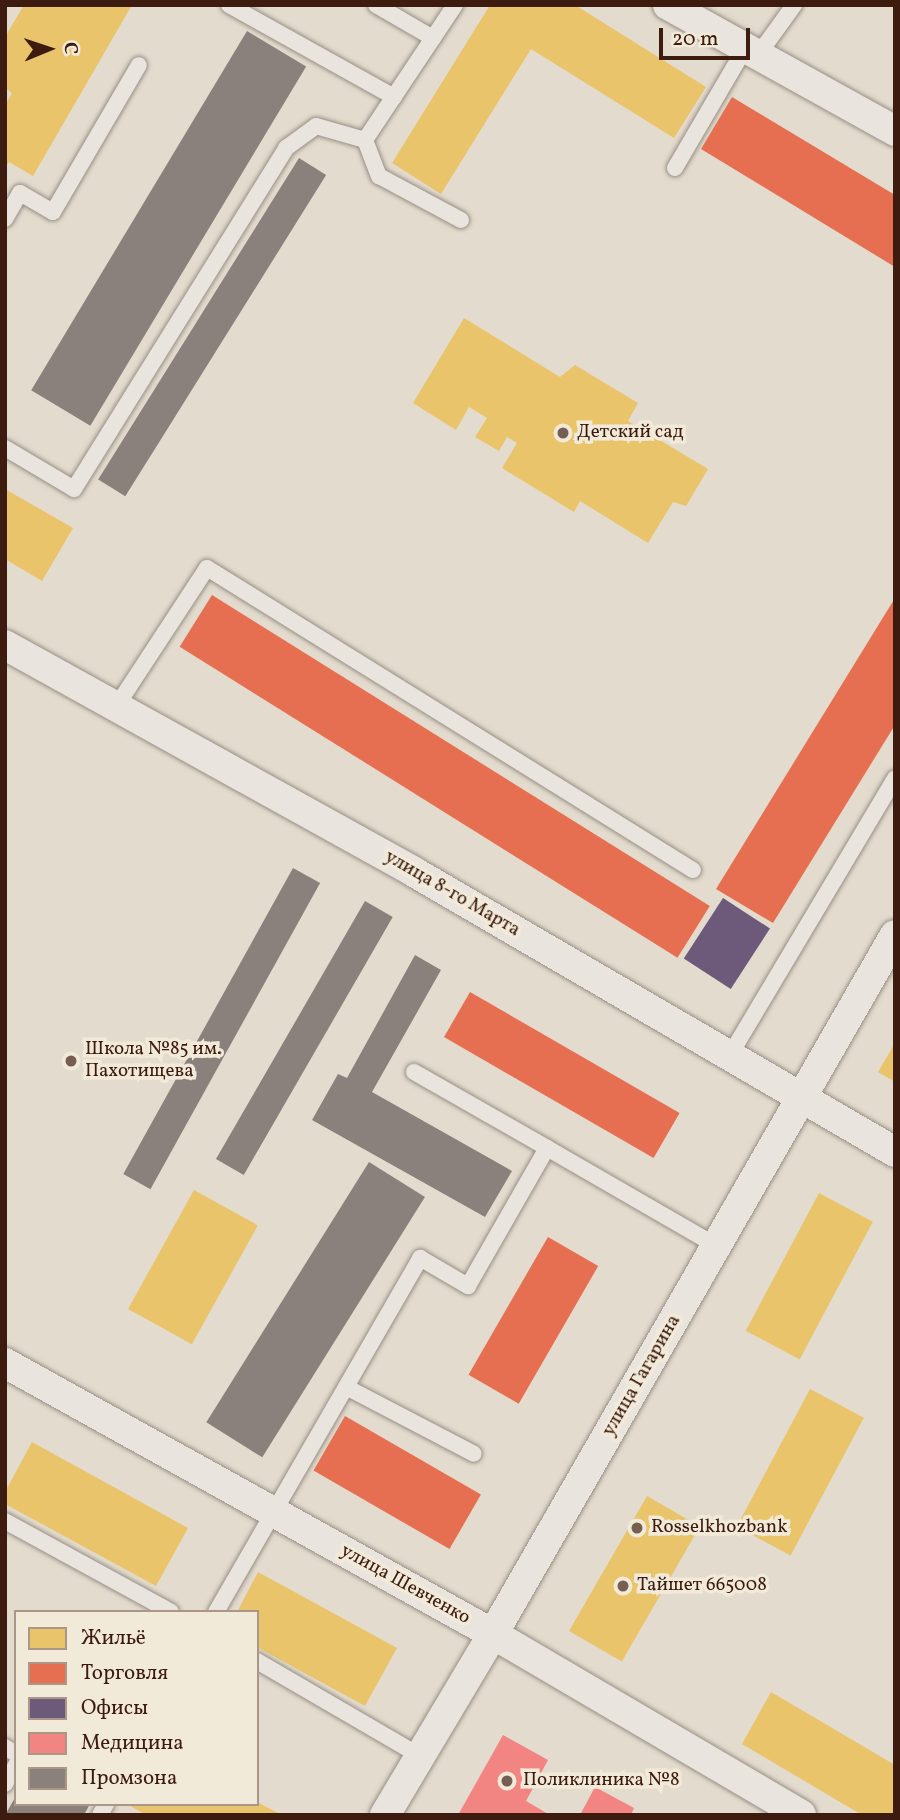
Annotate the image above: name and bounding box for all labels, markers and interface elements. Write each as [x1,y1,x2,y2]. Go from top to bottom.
north arrow [14,14,84,84]
scale bar [662,14,753,58]
text: 20 m [672,25,718,54]
text: С [57,42,83,55]
place label: Детский сад [577,422,683,444]
marker: Детский сад [555,425,571,441]
street label: улица 8-го Марта [380,846,524,942]
place label: Школа №85 им. Пахотищева [85,1039,221,1083]
marker: Школа №85 им. Пахотищева [63,1053,79,1069]
street label: улица Гагарина [598,1311,686,1441]
place label: Rosselkhozbank [651,1517,788,1539]
marker: Rosselkhozbank [629,1520,645,1536]
street label: улица Шевченко [336,1540,474,1630]
place label: Тайшет 665008 [637,1575,767,1597]
marker: Тайшет 665008 [615,1578,631,1594]
legend [14,1610,259,1806]
text: Жильё [81,1624,146,1653]
text: Торговля [81,1659,168,1688]
text: Офисы [81,1694,148,1723]
text: Медицина [81,1729,184,1758]
text: Промзона [81,1764,177,1793]
place label: Поликлиника №8 [523,1770,680,1792]
marker: Поликлиника №8 [497,1771,517,1791]

